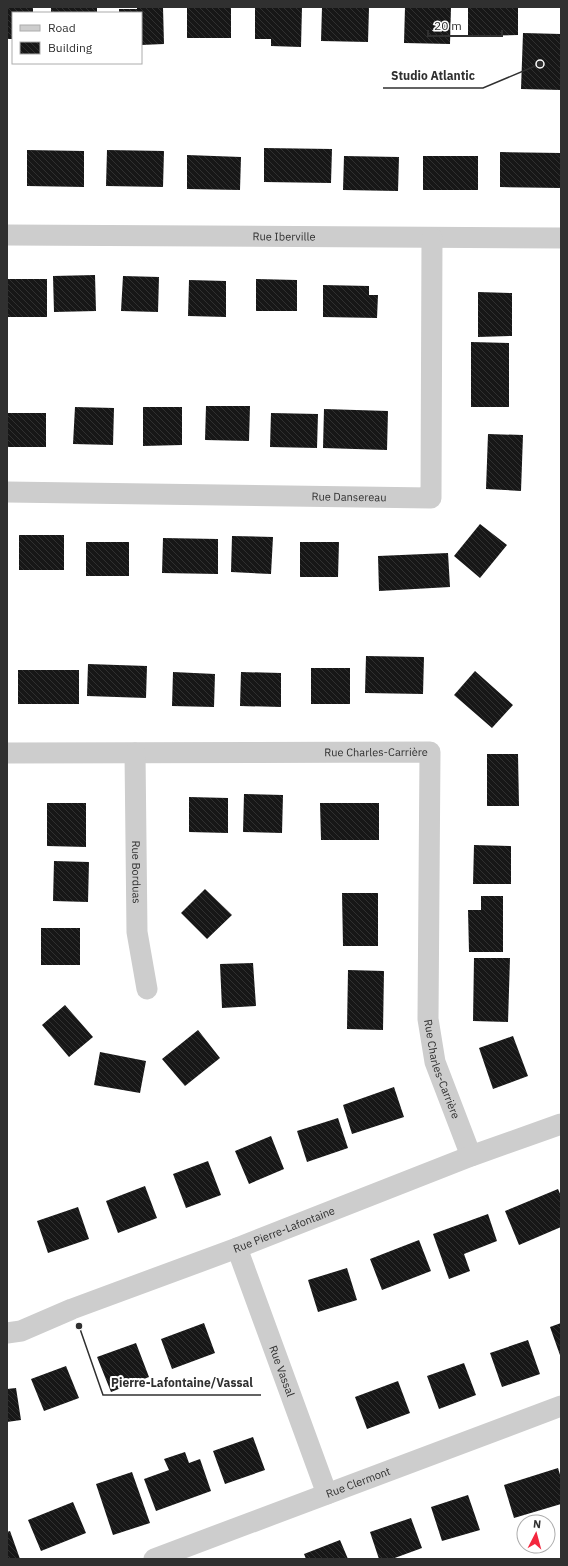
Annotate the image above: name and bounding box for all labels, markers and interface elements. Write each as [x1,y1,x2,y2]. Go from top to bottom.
legend [12,12,142,64]
scale bar [428,12,502,38]
text: 20 m [434,18,462,33]
text: Road [48,20,76,35]
text: Building [48,40,93,55]
callout: Studio Atlantic [383,64,483,88]
text: Studio Atlantic [391,68,475,83]
street label: Rue Iberville [252,229,316,244]
street label: Rue Dansereau [311,489,387,504]
street label: Rue Charles-Carrière [324,745,428,759]
street label: Rue Borduas [129,840,144,904]
street label: Rue Charles-Carrière [421,1018,463,1121]
street label: Rue Pierre-Lafontaine [231,1203,337,1256]
street label: Rue Vassal [266,1343,298,1399]
callout: Pierre-Lafontaine/Vassal [103,1371,261,1395]
text: Pierre-Lafontaine/Vassal [111,1375,253,1390]
street label: Rue Clermont [324,1464,392,1501]
north arrow [516,1514,556,1554]
text: N [532,1517,542,1531]

